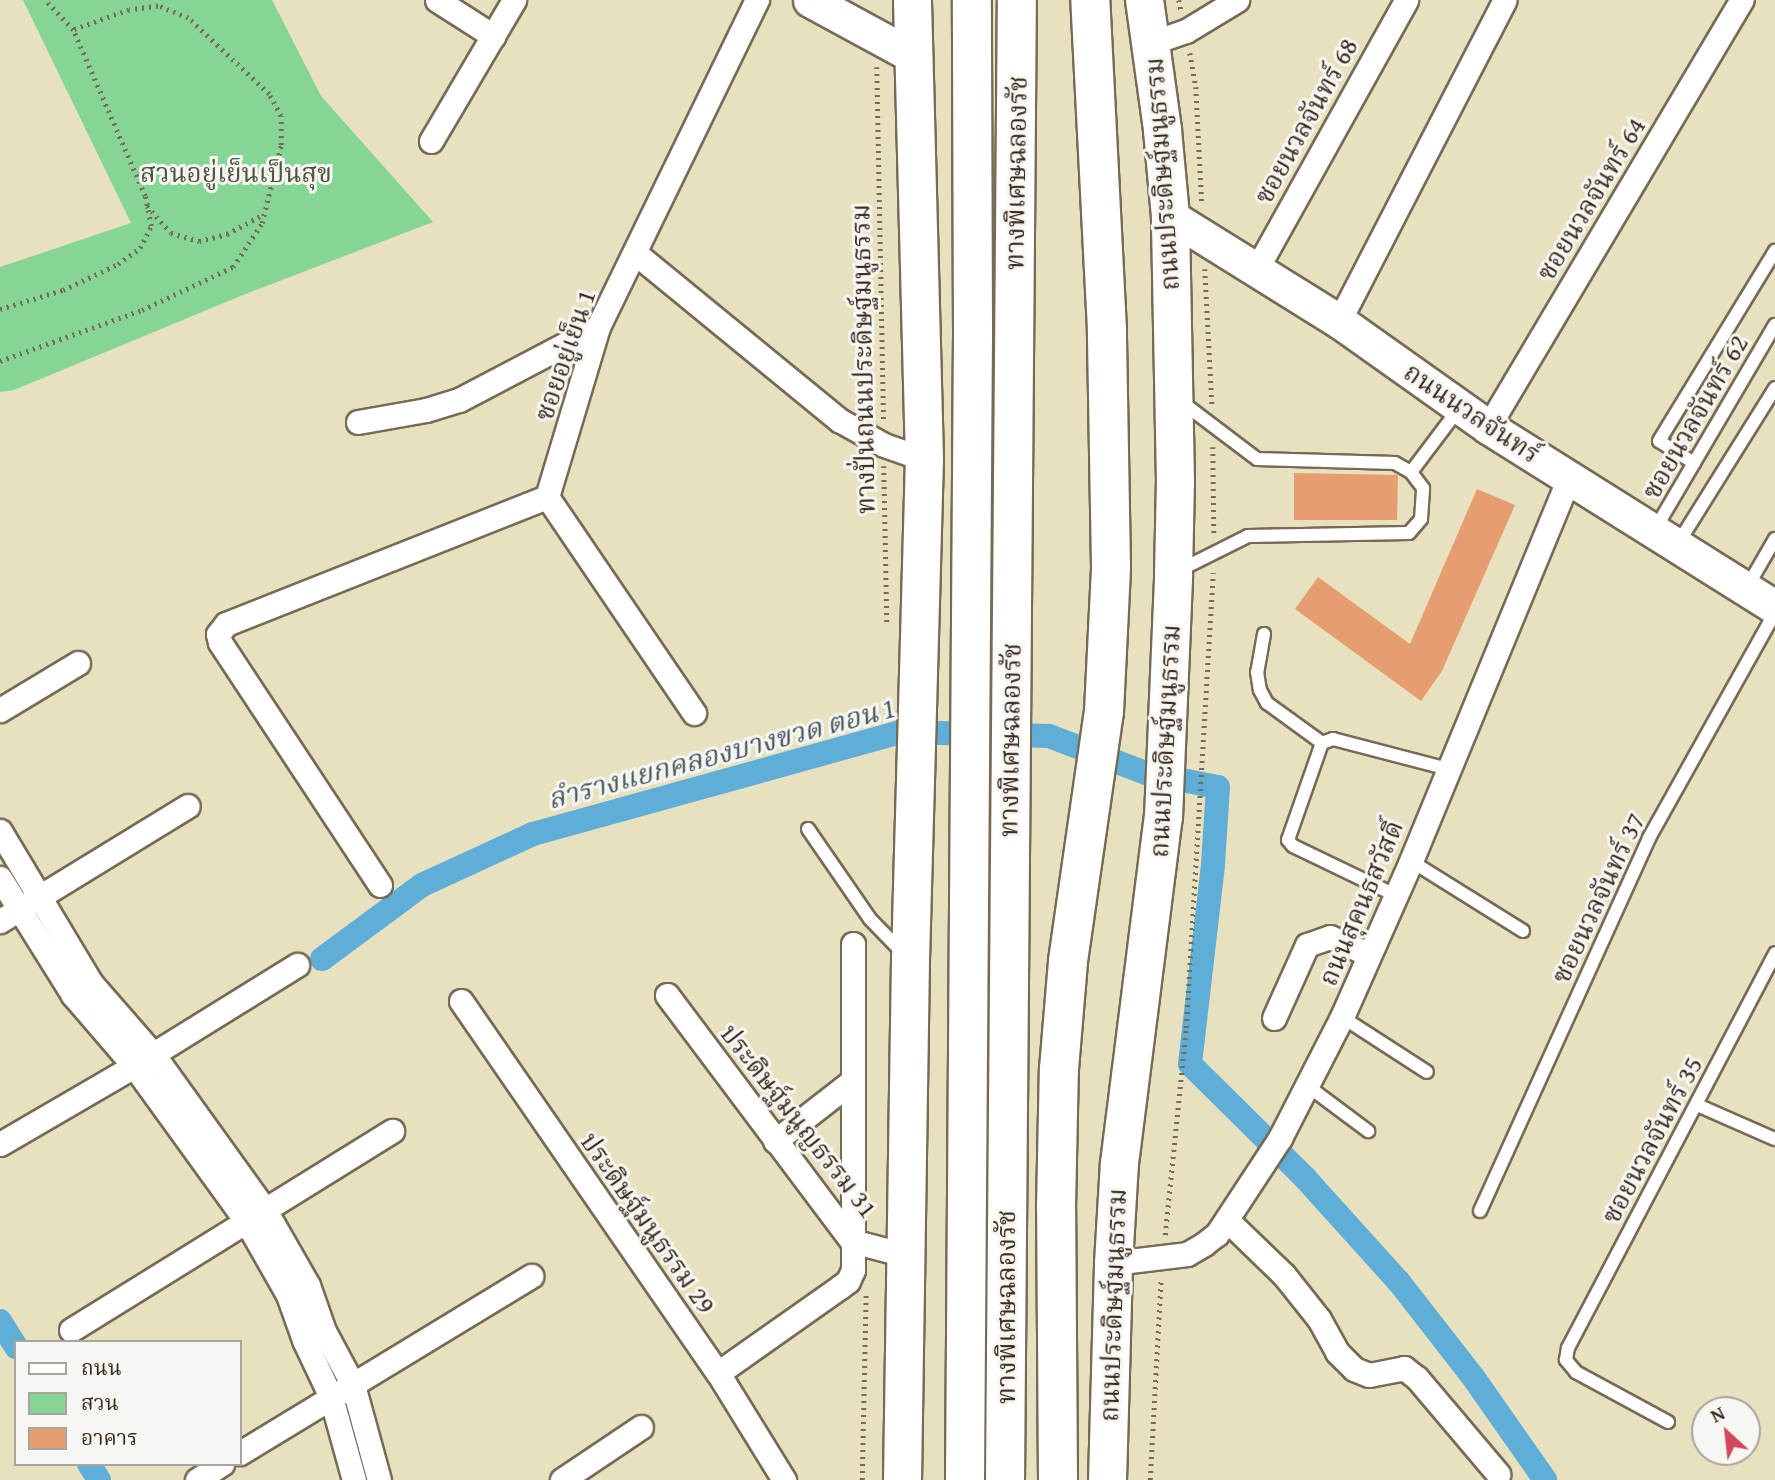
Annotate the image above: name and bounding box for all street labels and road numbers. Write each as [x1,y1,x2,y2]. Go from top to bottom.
street label: ซอยนวลจันทร์ 68 [1248,33,1364,209]
street label: ถนนประดิษฐ์มนูธรรม [1138,56,1186,292]
street label: ทางพิเศษฉลองรัช [999,76,1033,270]
street label: ซอยนวลจันทร์ 64 [1530,112,1652,286]
street label: ทางปั่นถนนประดิษฐ์มนูธรรม [845,204,881,514]
street label: ซอยอยู่เย็น 1 [528,285,602,425]
street label: ซอยนวลจันทร์ 62 [1635,329,1755,505]
street label: ถนนนวลจันทร์ [1398,356,1546,470]
street label: ถนนประดิษฐ์มนูธรรม [1143,624,1187,858]
street label: ทางพิเศษฉลองรัช [993,643,1027,837]
street label: ซอยนวลจันทร์ 37 [1545,808,1651,988]
street label: ถนนสุคนธสวัสดิ์ [1312,816,1410,990]
street label: ประดิษฐ์มนูญธรรม 31 [714,1018,884,1224]
street label: ซอยนวลจันทร์ 35 [1595,1051,1709,1229]
street label: ประดิษฐ์มนูธรรม 29 [574,1126,722,1320]
street label: ถนนประดิษฐ์มนูธรรม [1093,1188,1133,1422]
street label: ทางพิเศษฉลองรัช [990,1210,1022,1404]

